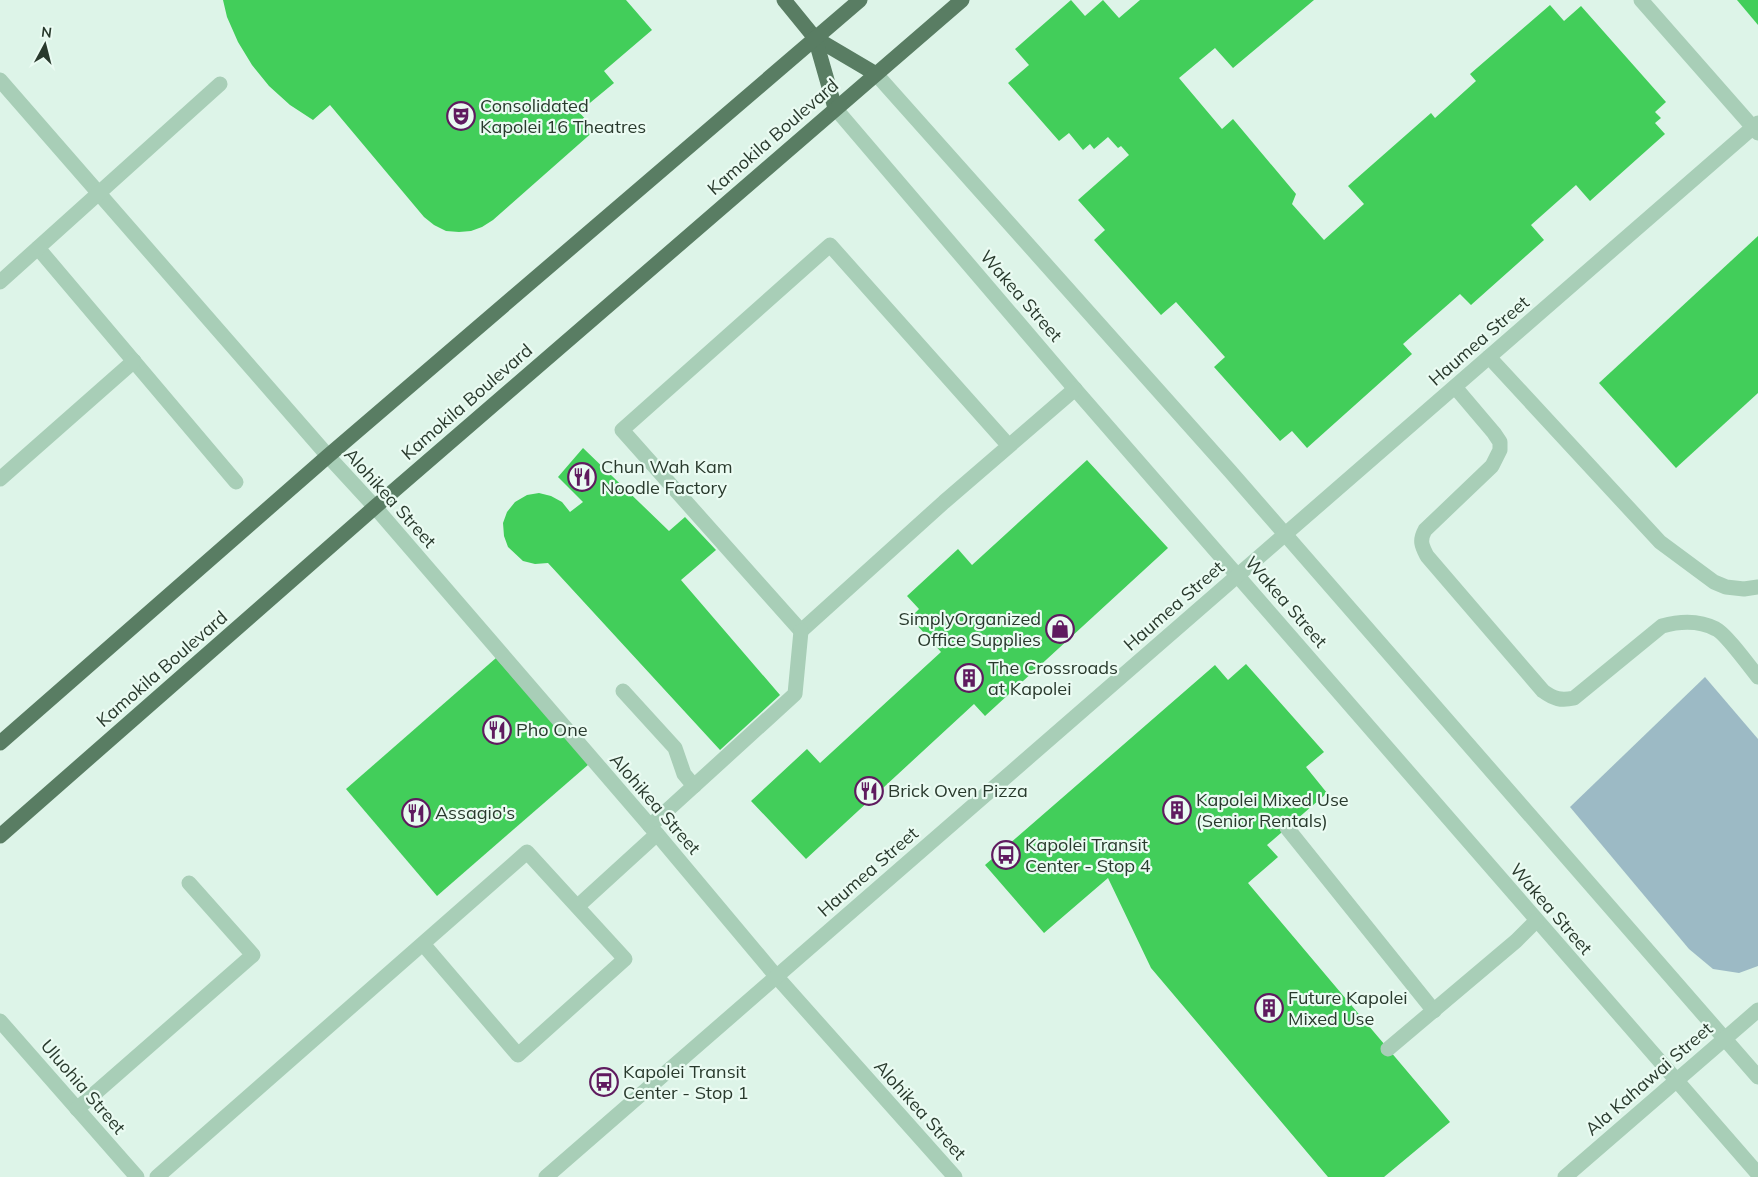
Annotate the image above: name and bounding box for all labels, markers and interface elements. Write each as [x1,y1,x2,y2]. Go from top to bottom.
north arrow [20,20,70,70]
text: N [40,23,53,42]
street label: Kamokila Boulevard [703,74,843,200]
place label: Consolidated Kapolei 16 Theatres [480,94,646,138]
theatre icon: Consolidated Kapolei 16 Theatres [446,101,476,131]
street label: Wakea Street [975,245,1067,346]
street label: Haumea Street [1424,291,1534,391]
street label: Kamokila Boulevard [397,339,537,465]
street label: Alohikea Street [339,443,441,552]
place label: Chun Wah Kam Noodle Factory [601,455,733,499]
restaurant icon: Chun Wah Kam Noodle Factory [567,462,597,492]
street label: Wakea Street [1240,551,1332,652]
street label: Haumea Street [1119,556,1229,656]
street label: Kamokila Boulevard [92,606,232,732]
place label: SimplyOrganized Office Supplies [899,607,1041,651]
shop icon: SimplyOrganized Office Supplies [1045,614,1075,644]
place label: The Crossroads at Kapolei [988,656,1118,700]
building icon: The Crossroads at Kapolei [954,663,984,693]
restaurant icon: Pho One [482,715,512,745]
place label: Pho One [516,718,587,741]
street label: Alohikea Street [605,748,706,859]
restaurant icon: Brick Oven Pizza [854,776,884,806]
place label: Brick Oven Pizza [888,779,1028,802]
place label: Kapolei Mixed Use (Senior Rentals) [1196,788,1349,832]
building icon: Kapolei Mixed Use (Senior Rentals) [1162,795,1192,825]
restaurant icon: Assagio's [401,798,431,828]
place label: Assagio's [435,801,515,824]
street label: Haumea Street [813,822,923,922]
place label: Kapolei Transit Center - Stop 4 [1025,833,1151,877]
bus stop icon: Kapolei Transit Center - Stop 4 [991,840,1021,870]
street label: Wakea Street [1505,858,1597,959]
place label: Future Kapolei Mixed Use [1288,986,1408,1030]
building icon: Future Kapolei Mixed Use [1254,993,1284,1023]
street label: Ala Kahawai Street [1580,1017,1717,1140]
street label: Uluohia Street [36,1035,131,1139]
street label: Alohikea Street [869,1055,971,1164]
place label: Kapolei Transit Center - Stop 1 [623,1060,749,1104]
bus stop icon: Kapolei Transit Center - Stop 1 [589,1067,619,1097]

